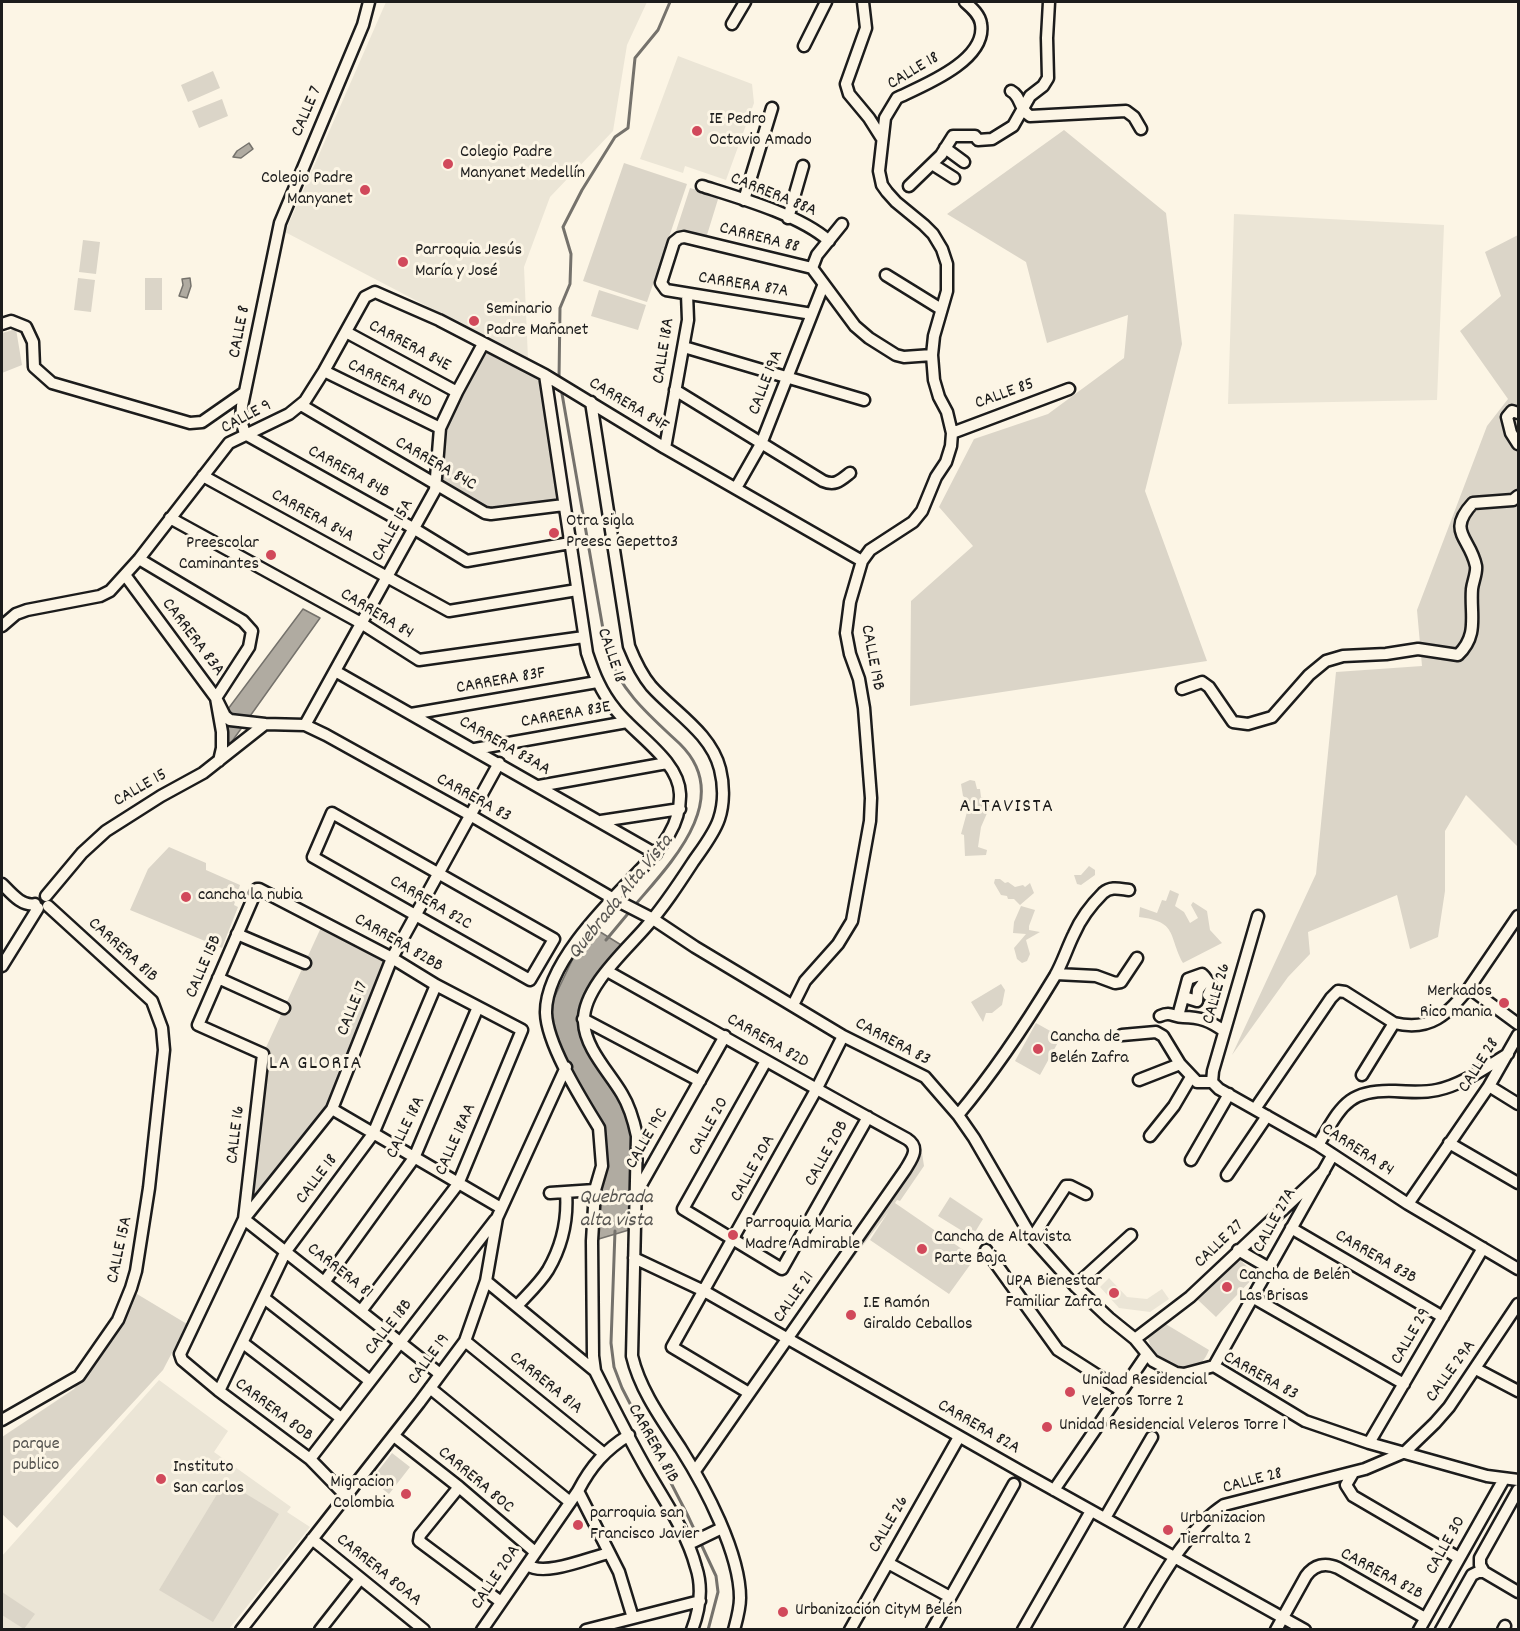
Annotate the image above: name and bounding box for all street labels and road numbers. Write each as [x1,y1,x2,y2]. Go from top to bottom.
street label: CALLE 18 [884,48,944,96]
street label: CALLE 7 [288,84,328,140]
street label: CARRERA 88A [727,169,819,223]
street label: CARRERA 88 [717,219,801,259]
street label: CARRERA 87A [696,268,790,304]
street label: CALLE 8 [225,304,257,360]
street label: CARRERA 84E [364,316,454,378]
street label: CALLE 18A [649,316,681,386]
street label: CALLE 19A [745,348,789,418]
street label: CARRERA 84D [343,355,435,415]
street label: CARRERA 84F [584,374,672,438]
street label: CALLE 85 [973,374,1037,416]
street label: CALLE 9 [218,396,276,440]
street label: CARRERA 84C [390,433,480,497]
street label: CARRERA 84B [303,442,393,504]
street label: CARRERA 84A [267,485,357,549]
street label: CALLE 15A [368,496,420,566]
street label: CARRERA 84 [335,585,417,645]
street label: CARRERA 83A [156,595,228,681]
street label: CALLE 19B [854,623,888,693]
street label: CALLE 18 [591,626,629,686]
street label: CARRERA 83F [455,664,547,700]
street label: CARRERA 83E [520,698,612,734]
street label: CARRERA 83AA [454,712,554,782]
street label: CALLE 15 [110,765,172,813]
street label: CARRERA 83 [432,770,514,828]
street label: CARRERA 82C [385,872,475,936]
street label: CARRERA 82BB [350,910,446,978]
street label: CARRERA 81B [83,914,161,988]
street label: CALLE 15B [182,932,228,1002]
street label: CALLE 26 [1199,961,1237,1027]
street label: CALLE 17 [333,979,375,1039]
street label: CARRERA 82D [722,1010,812,1074]
street label: CARRERA 83 [851,1014,933,1072]
street label: CALLE 28 [1455,1034,1505,1098]
street label: CALLE 18A [383,1093,431,1163]
street label: CALLE 20 [685,1094,735,1160]
street label: CALLE 18AA [432,1101,482,1179]
street label: CALLE 16 [223,1105,251,1165]
street label: CALLE 19C [622,1105,674,1173]
street label: CALLE 20B [801,1117,855,1191]
street label: CARRERA 84 [1317,1120,1397,1182]
street label: CALLE 20A [727,1132,781,1206]
street label: CALLE 18 [292,1151,344,1209]
street label: CALLE 27A [1250,1185,1302,1257]
street label: CALLE 15A [103,1215,139,1285]
street label: CALLE 27 [1191,1216,1249,1274]
street label: CARRERA 83B [1330,1226,1420,1290]
street label: CARRERA 81 [302,1239,376,1305]
street label: CALLE 21 [770,1268,820,1328]
street label: CALLE 18B [361,1296,419,1360]
street label: CALLE 29 [1387,1305,1437,1369]
street label: CALLE 19 [404,1330,456,1390]
street label: CALLE 29A [1422,1337,1482,1407]
street label: CARRERA 81A [504,1348,586,1420]
street label: CARRERA 83 [1219,1348,1301,1406]
street label: CARRERA 80B [229,1374,317,1448]
street label: CARRERA 82A [933,1396,1023,1460]
street label: CARRERA 81B [622,1401,682,1487]
street label: CARRERA 80C [432,1443,518,1519]
street label: CALLE 28 [1221,1464,1285,1500]
street label: CALLE 26 [865,1493,915,1557]
street label: CALLE 30 [1422,1513,1472,1579]
street label: CARRERA 80AA [331,1530,425,1612]
street label: CALLE 20A [468,1542,526,1614]
street label: CARRERA 82B [1336,1544,1426,1606]

